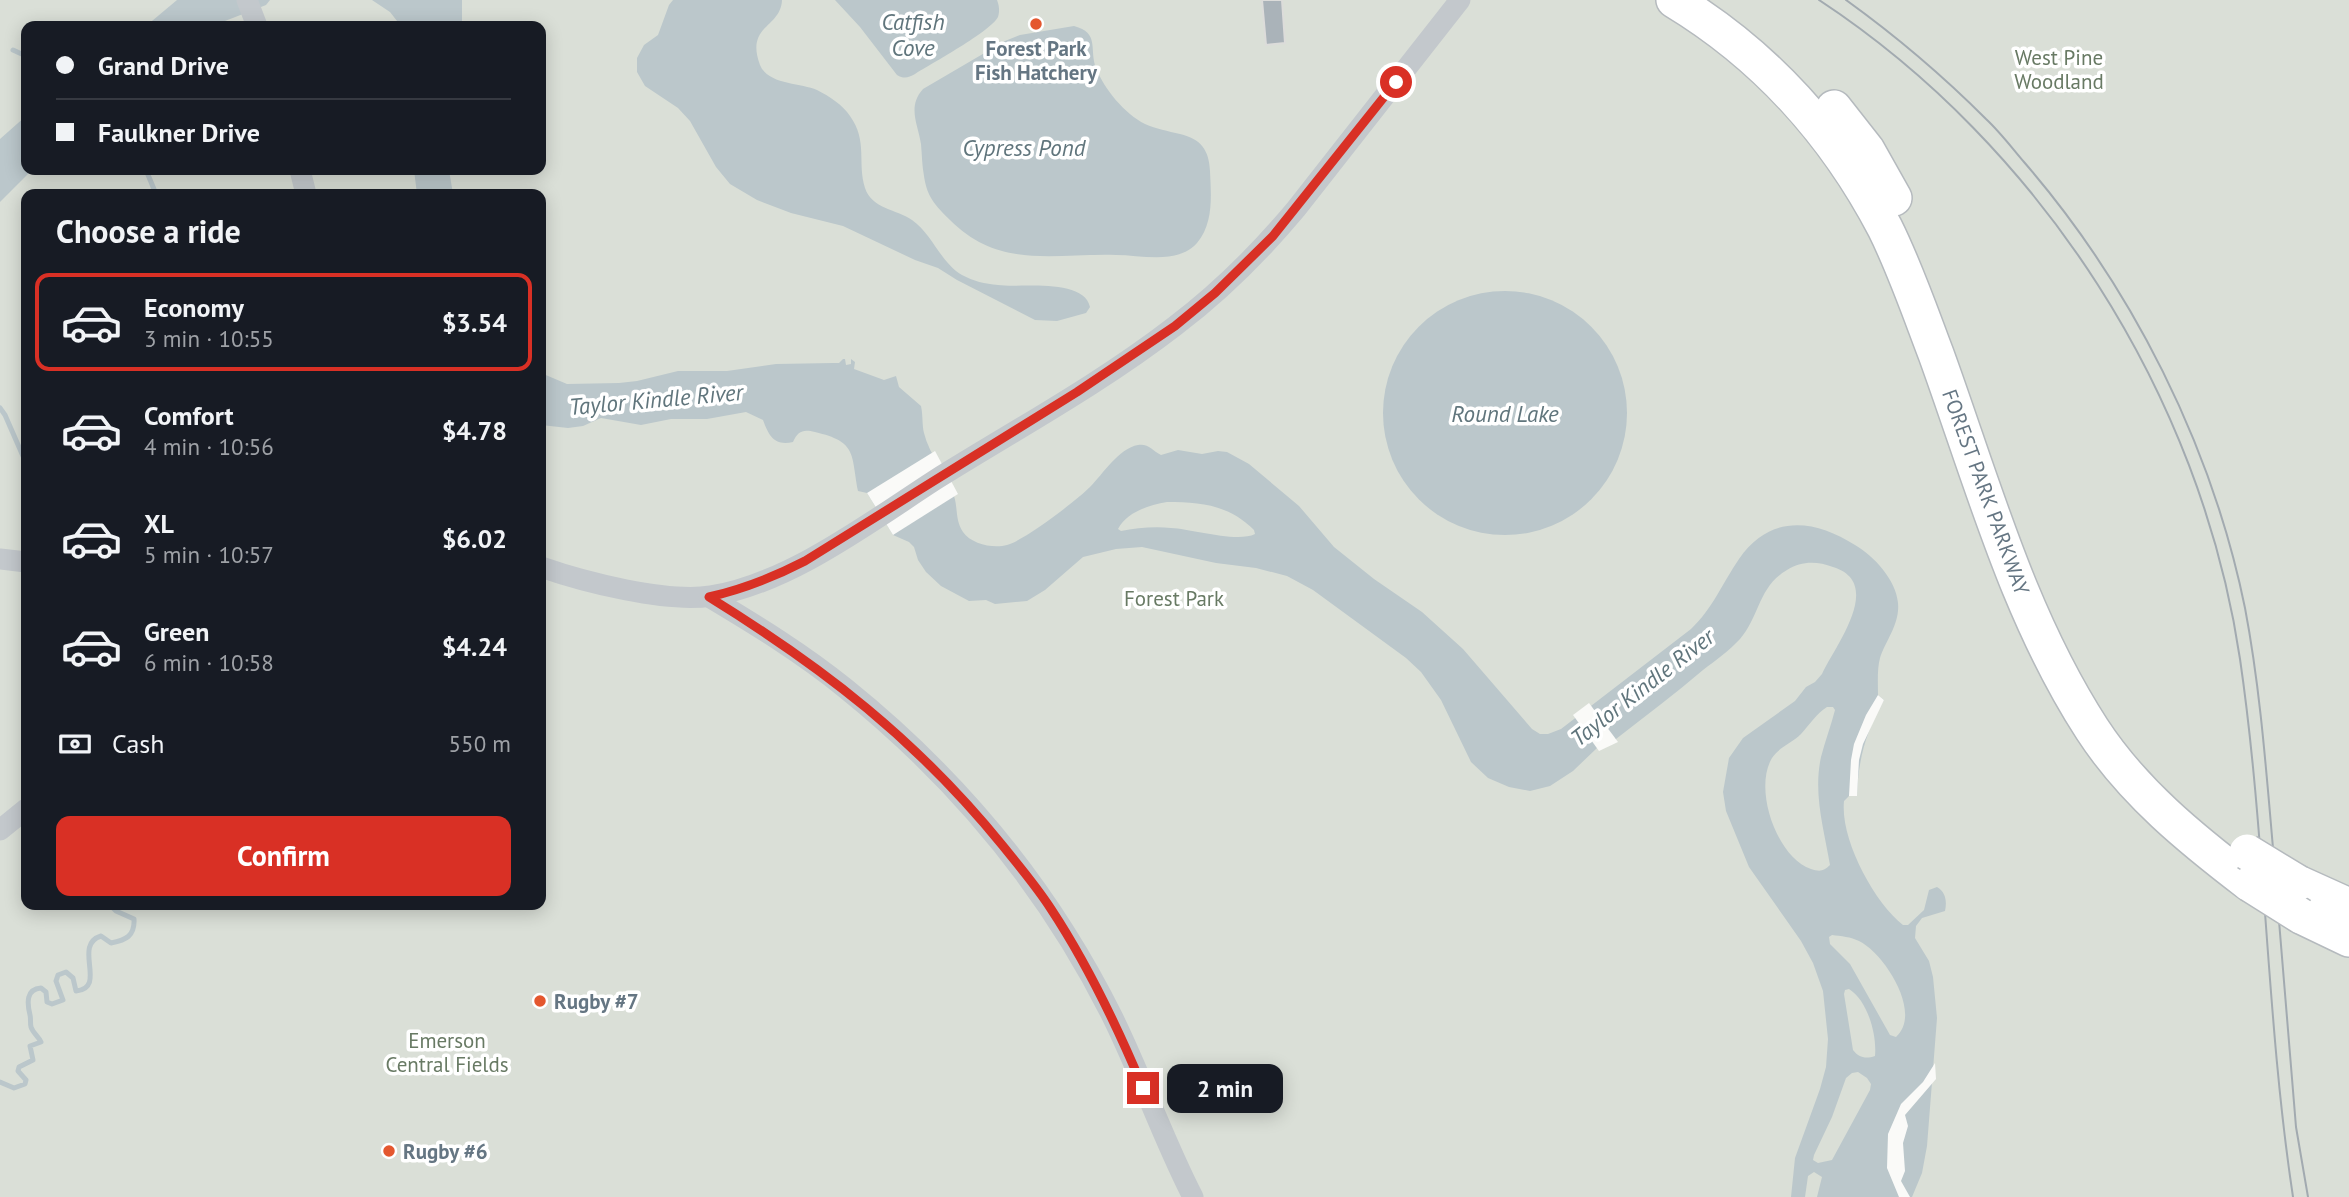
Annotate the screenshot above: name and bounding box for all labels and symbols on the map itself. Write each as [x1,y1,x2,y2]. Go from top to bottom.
water label: Catfish Cove [881,7,945,62]
marker: Forest Park Fish Hatchery [1028,16,1044,32]
place label: Forest Park Fish Hatchery [975,35,1098,86]
park label: West Pine Woodland [2014,44,2104,95]
route start [1380,66,1412,98]
water label: Cypress Pond [962,133,1087,162]
water label: Taylor Kindle River [568,377,746,421]
street label: FOREST PARK PARKWAY [1936,385,2036,599]
water label: Round Lake [1451,399,1559,428]
park label: Forest Park [1124,585,1224,612]
water label: Taylor Kindle River [1564,621,1721,752]
place label: Rugby #7 [554,988,639,1015]
marker: Rugby #7 [532,993,548,1009]
park label: Emerson Central Fields [385,1027,509,1078]
callout: 2 min [1168,1064,1283,1112]
route end [1127,1072,1159,1104]
place label: Rugby #6 [403,1138,488,1165]
marker: Rugby #6 [381,1143,397,1159]

